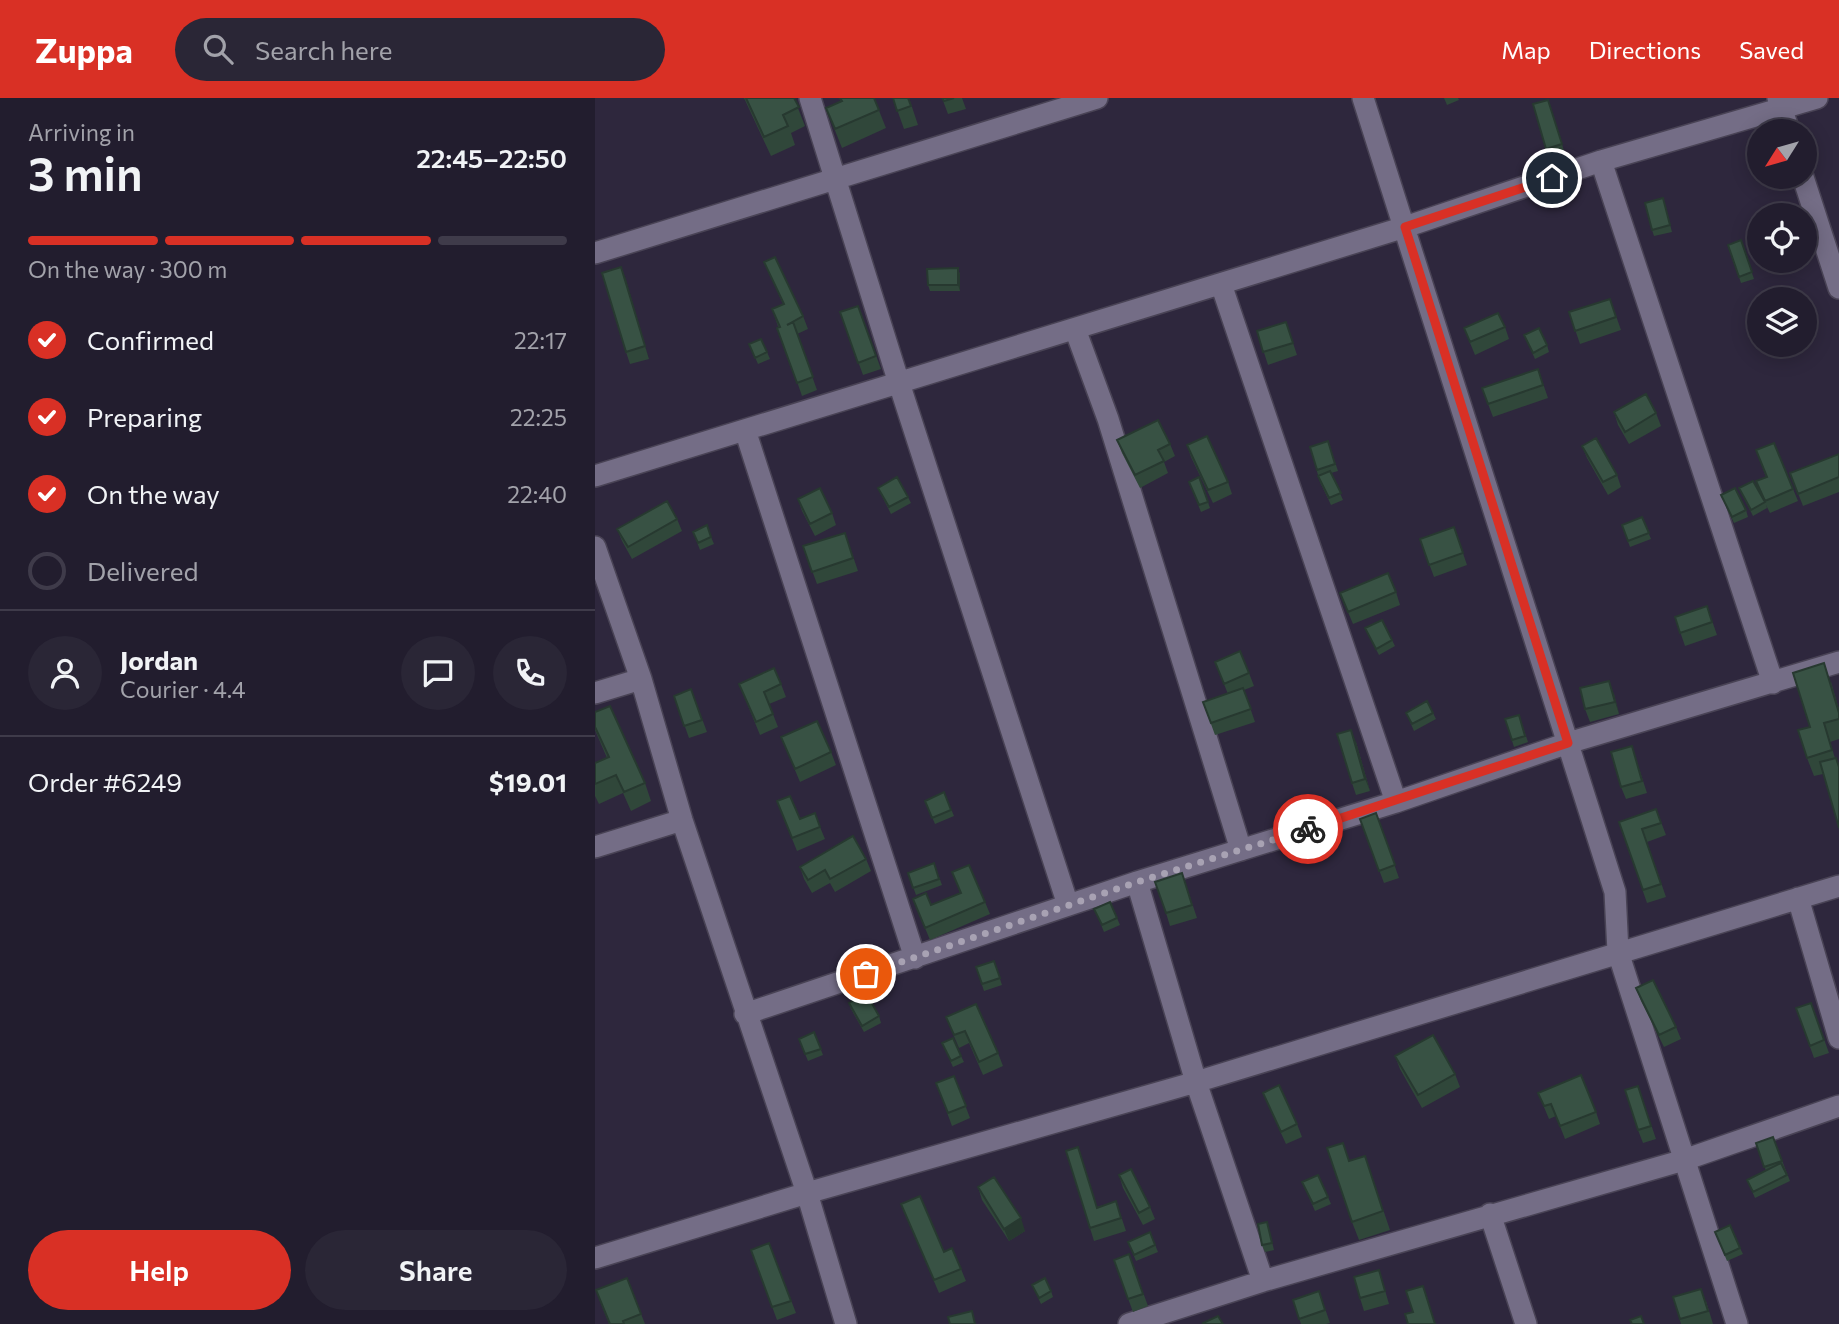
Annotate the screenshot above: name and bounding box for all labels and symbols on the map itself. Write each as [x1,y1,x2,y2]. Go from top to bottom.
north arrow [1747,119,1817,189]
pin [1522,148,1582,208]
courier [1273,794,1343,864]
pin [836,944,896,1004]

